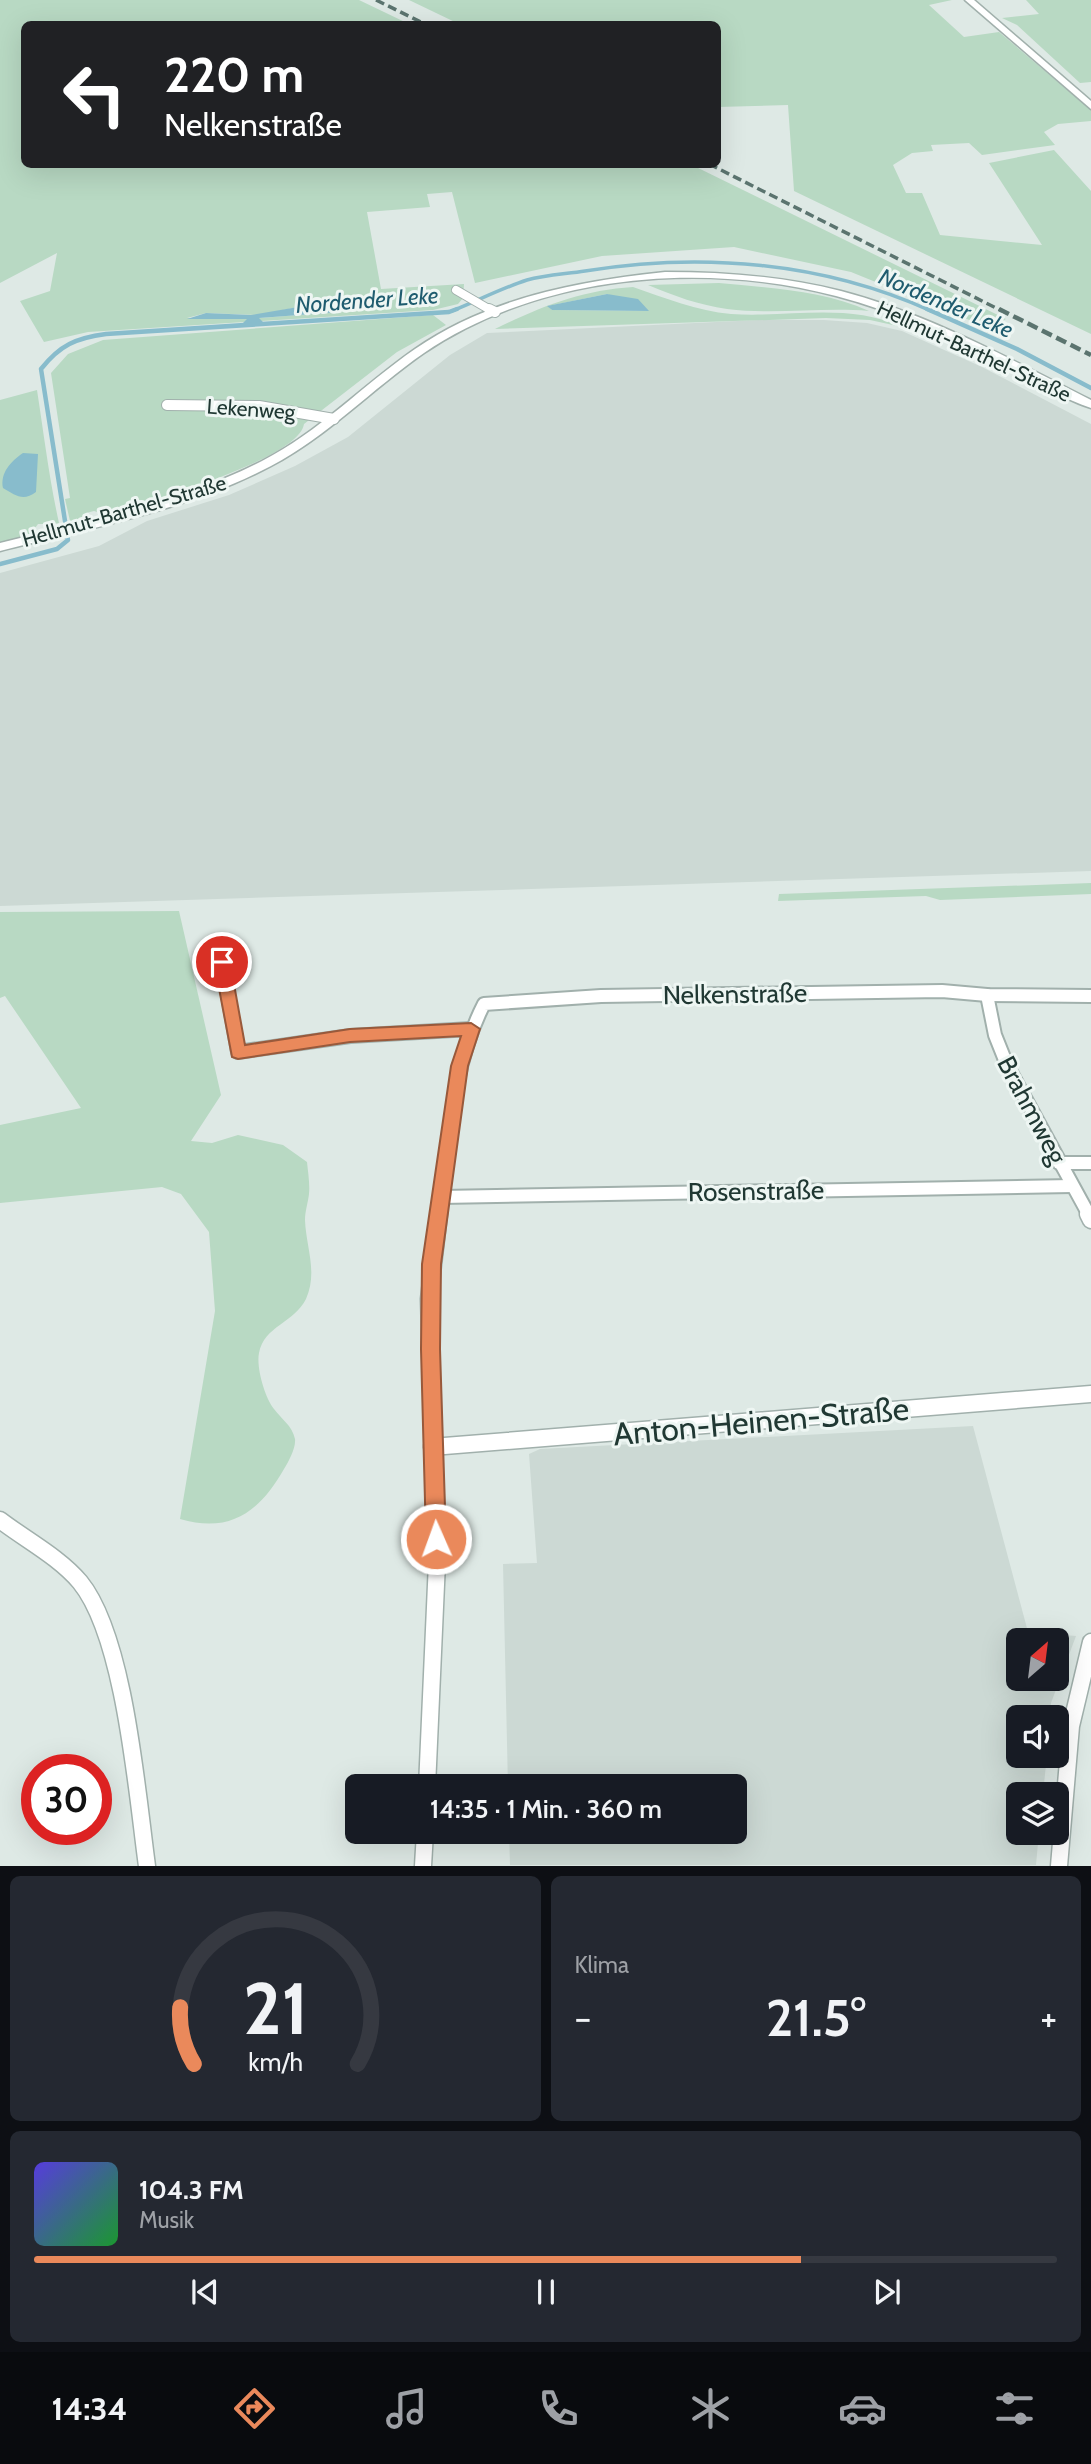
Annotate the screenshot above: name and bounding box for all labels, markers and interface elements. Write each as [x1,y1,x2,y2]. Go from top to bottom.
text: 220 m [164,45,304,104]
icon: left [49,49,140,140]
text: Nelkenstraße [164,105,342,144]
water label: Nordender Leke [875,262,1017,344]
water label: Nordender Leke [295,281,439,319]
street label: Hellmut-Barthel-Straße [873,295,1075,407]
street label: Lekenweg [206,393,297,425]
street label: Hellmut-Barthel-Straße [19,470,229,552]
pin [192,932,252,992]
icon: arrive [203,943,241,981]
street label: Nelkenstraße [662,977,808,1011]
street label: Brahmweg [990,1051,1074,1170]
street label: Rosenstraße [688,1174,824,1208]
street label: Anton-Heinen-Straße [612,1389,910,1453]
position arrow [399,1502,473,1576]
north arrow [1006,1628,1069,1690]
map controls [1006,1628,1069,1845]
button: sound [1006,1705,1069,1768]
speed limit sign: 30 [21,1754,112,1845]
button: layers [1006,1782,1069,1845]
text: 14:35 · 1 Min. · 360 m [430,1793,662,1825]
text: Klima [575,1951,629,1979]
text: 21 [243,1965,308,2053]
text: 21.5° [766,1986,866,2049]
text: − [575,1994,591,2041]
text: + [1040,1994,1057,2041]
text: km/h [248,2047,303,2077]
text: 104.3 FM [139,2174,244,2206]
text: Musik [139,2206,194,2234]
icon: previous [186,2273,224,2311]
icon: pause [527,2273,565,2311]
icon: next [868,2273,906,2311]
icon: directions [230,2384,279,2433]
icon: music [382,2384,431,2433]
icon: phone [534,2384,583,2433]
icon: climate [686,2384,735,2433]
icon: car [838,2384,887,2433]
icon: filters [990,2384,1039,2433]
text: 14:34 [52,2389,127,2428]

